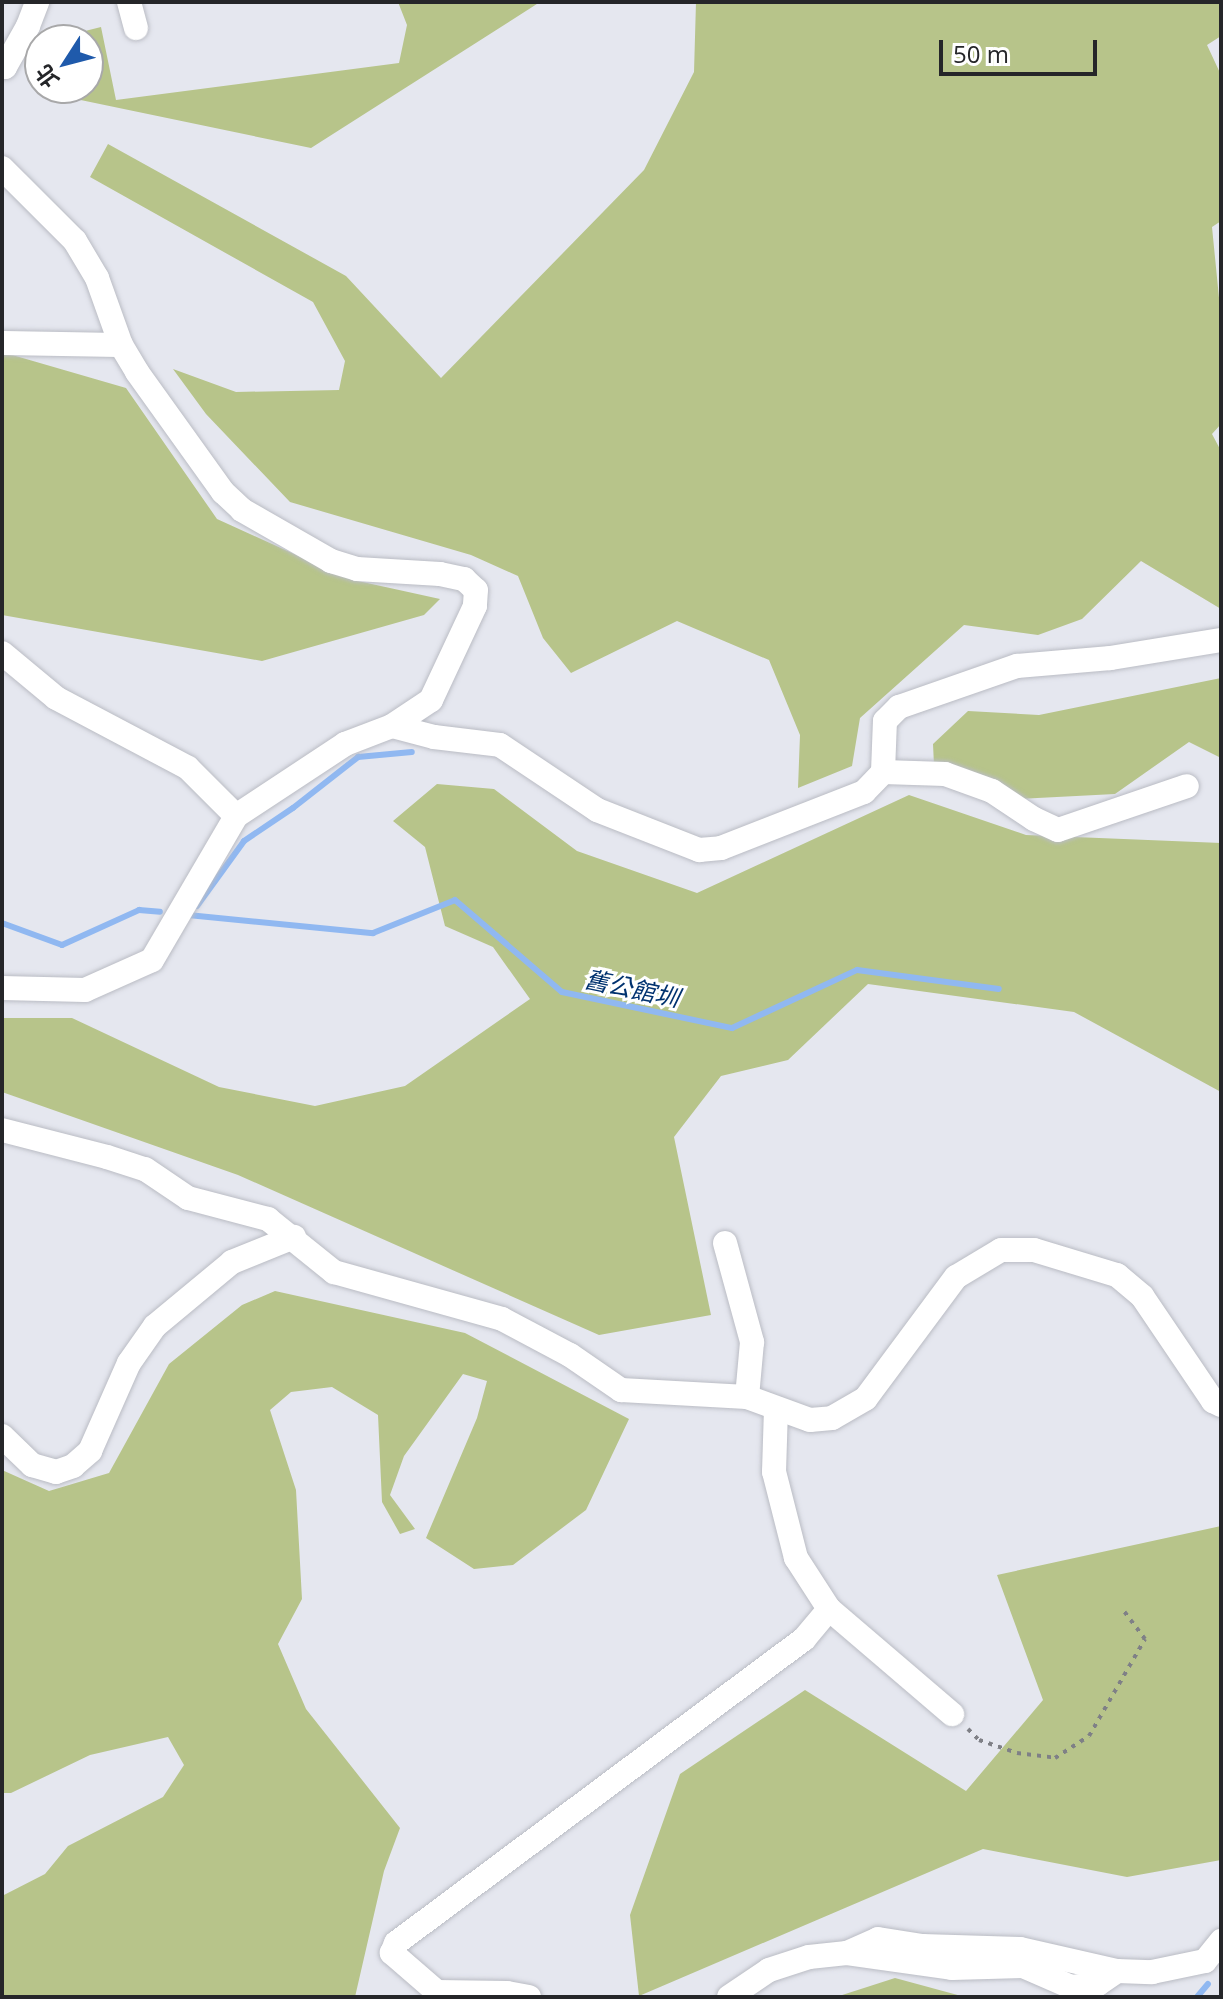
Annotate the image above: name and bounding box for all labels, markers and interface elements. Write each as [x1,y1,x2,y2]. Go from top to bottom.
north arrow [24,24,104,104]
scale bar [943,24,1101,74]
text: 50 m [953,37,1009,70]
text: 北 [28,59,65,95]
water label: 舊公館圳 [582,964,682,1012]

